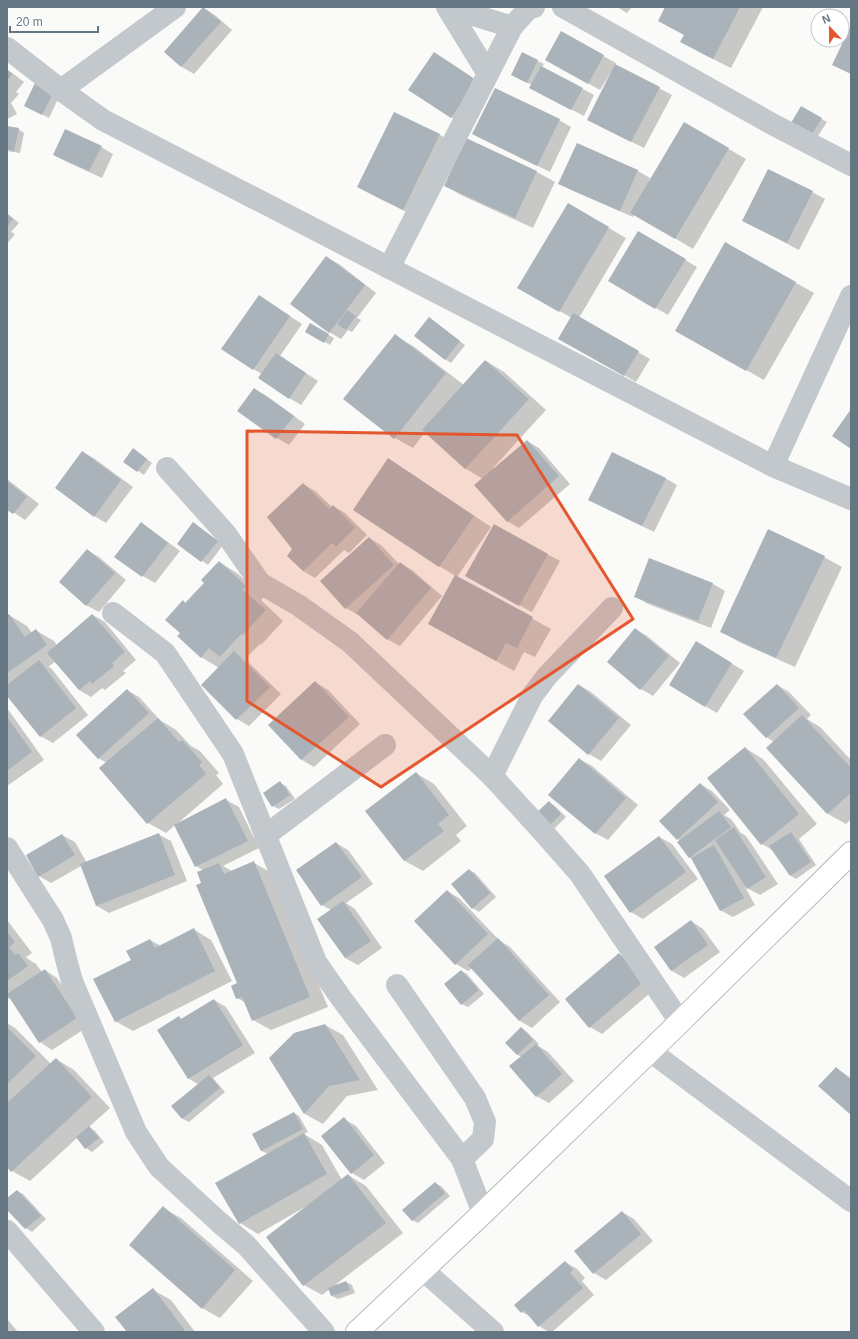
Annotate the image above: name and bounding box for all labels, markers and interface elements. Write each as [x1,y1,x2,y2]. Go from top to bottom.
scale bar [10,8,98,34]
north arrow [810,8,850,48]
text: N [820,12,832,26]
text: 20 m [16,15,43,29]

